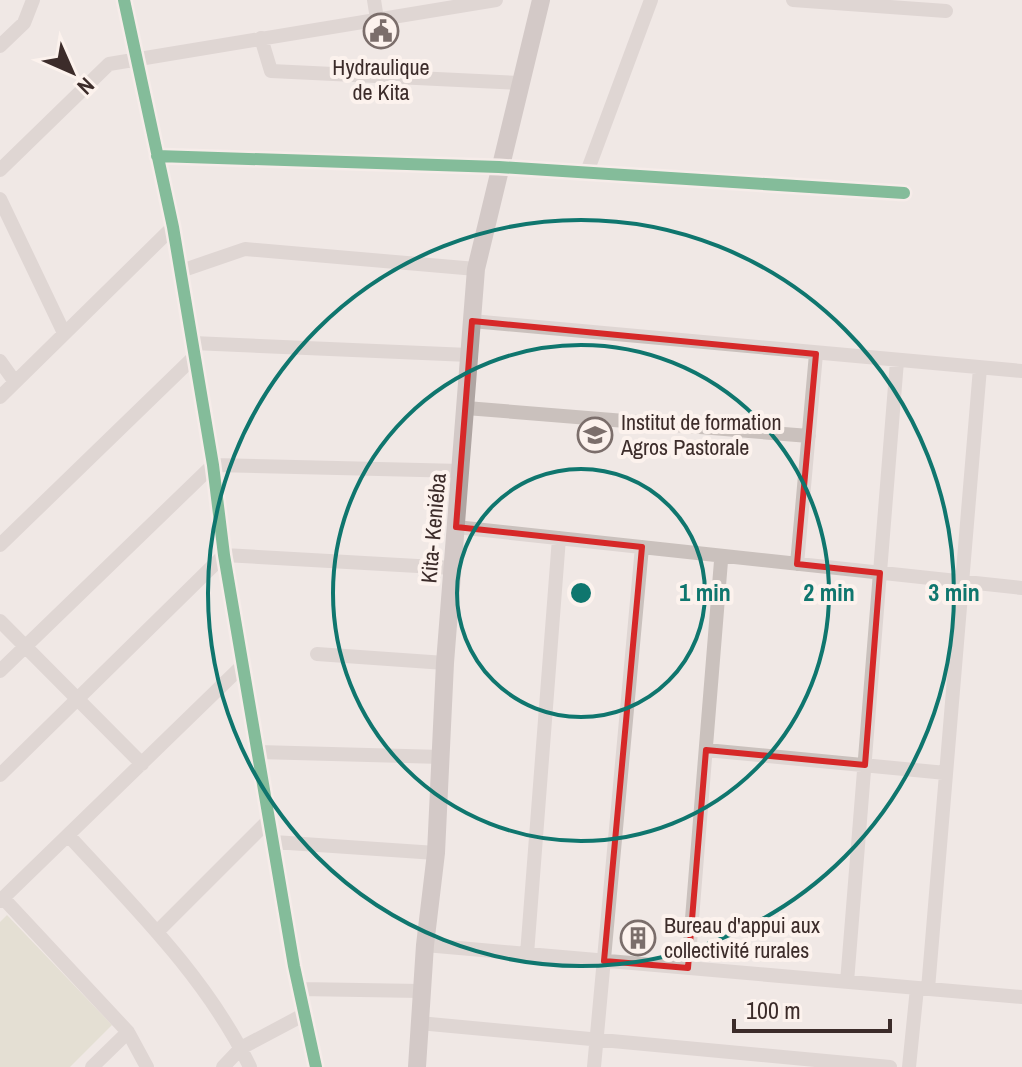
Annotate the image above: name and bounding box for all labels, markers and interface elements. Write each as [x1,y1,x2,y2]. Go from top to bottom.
public building icon: Hydraulique de Kita [362,12,400,50]
north arrow [32,32,112,112]
place label: Hydraulique de Kita [332,52,430,107]
text: N [71,71,101,101]
place label: Institut de formation Agros Pastorale [620,407,781,462]
school or university icon: Institut de formation Agros Pastorale [576,416,614,454]
street label: Kita- Keniéba [413,472,453,584]
text: 1 min [679,576,731,608]
text: 2 min [803,576,855,608]
text: 3 min [928,576,980,608]
centre of rings [567,579,595,607]
place label: Bureau d'appui aux collectivité rurales [664,910,820,965]
building icon: Bureau d'appui aux collectivité rurales [619,919,657,957]
scale bar [734,983,890,1033]
text: 100 m [746,994,801,1026]

